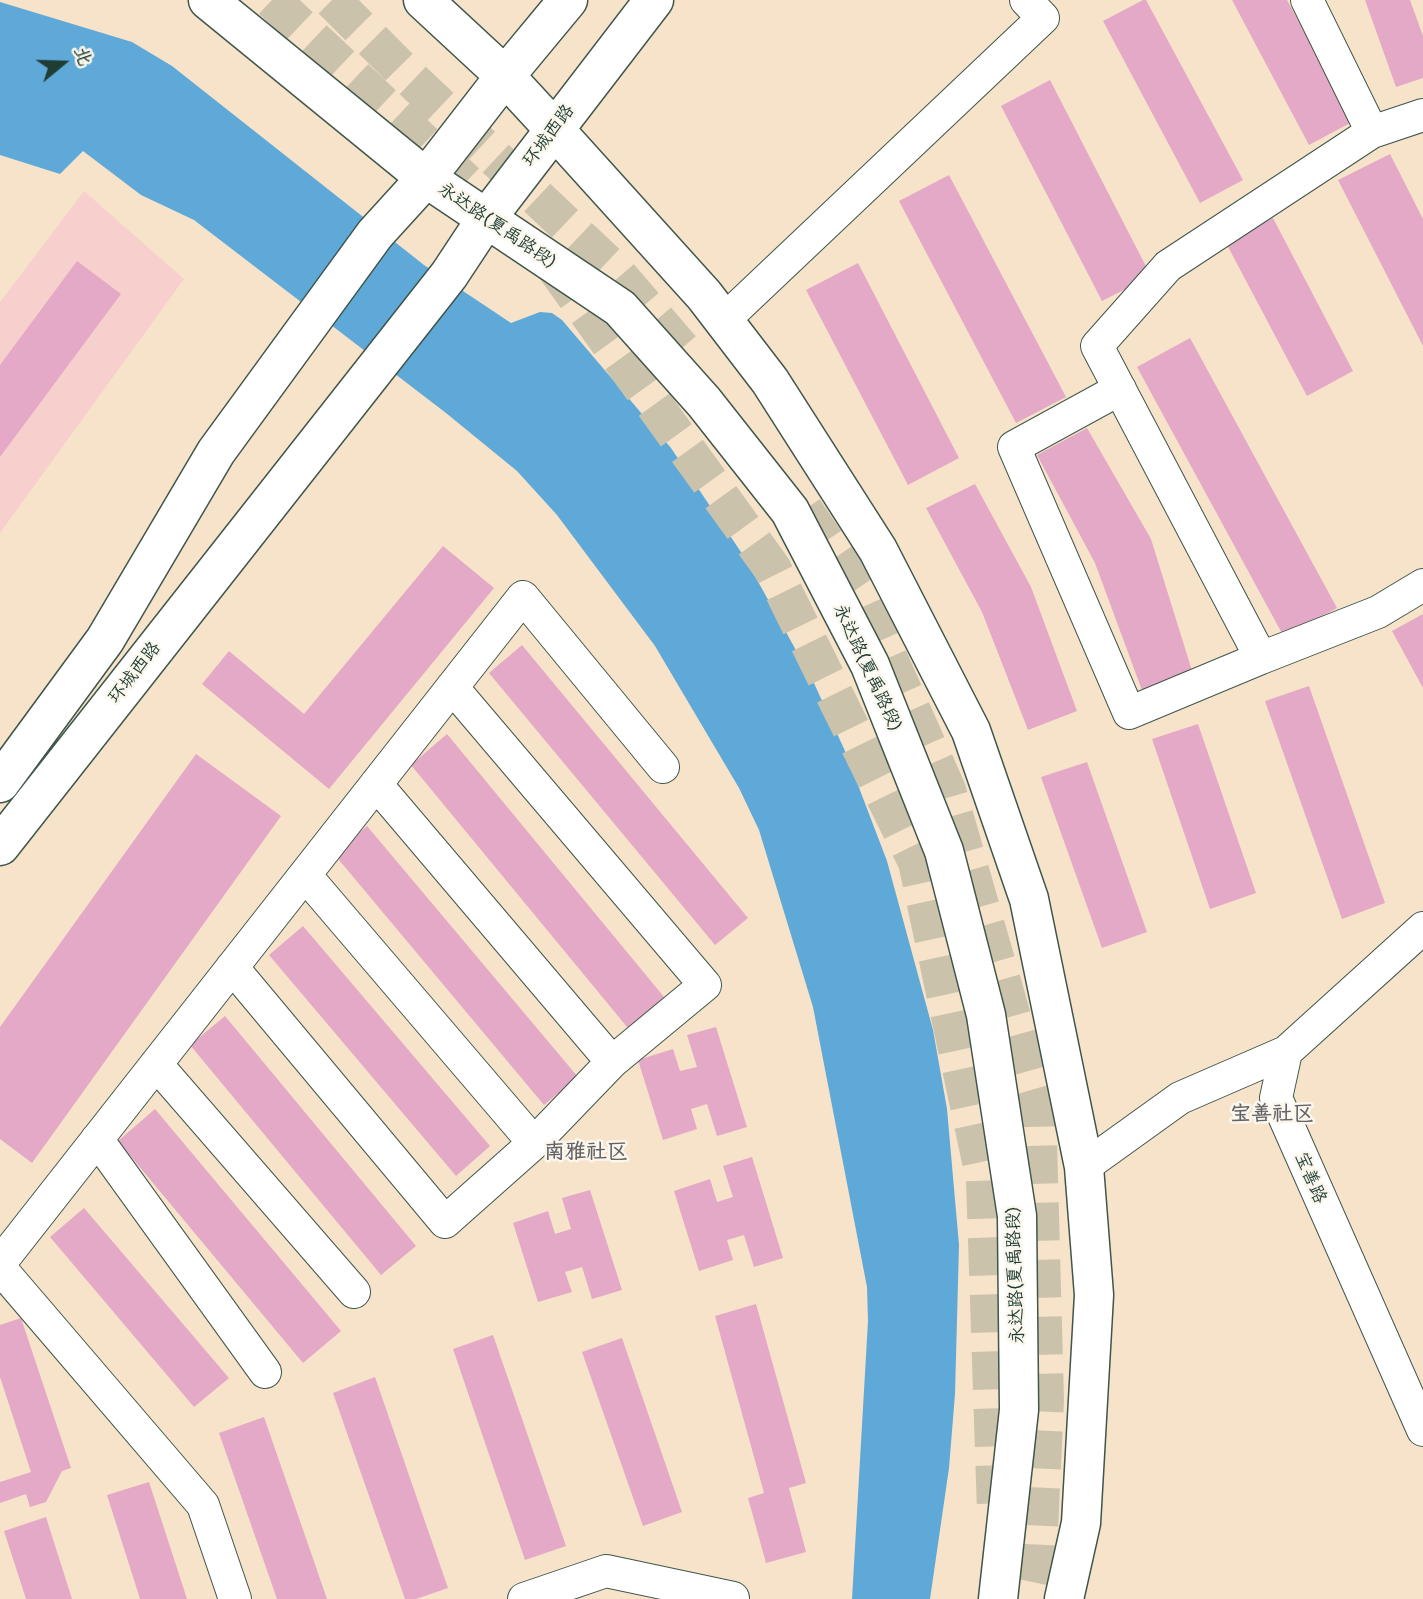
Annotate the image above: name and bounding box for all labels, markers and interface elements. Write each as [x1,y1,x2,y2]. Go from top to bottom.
north arrow [28,28,98,98]
text: 北 [68,43,97,69]
street label: 环城西路 [519,101,579,171]
street label: 永达路(夏禹路段) [434,178,560,274]
street label: 永达路(夏禹路段) [828,601,906,735]
street label: 环城西路 [104,638,166,708]
district label: 宝善社区 [1230,1102,1314,1128]
district label: 南雅社区 [544,1140,628,1166]
street label: 宝善路 [1290,1149,1330,1207]
street label: 永达路(夏禹路段) [1003,1206,1029,1344]

